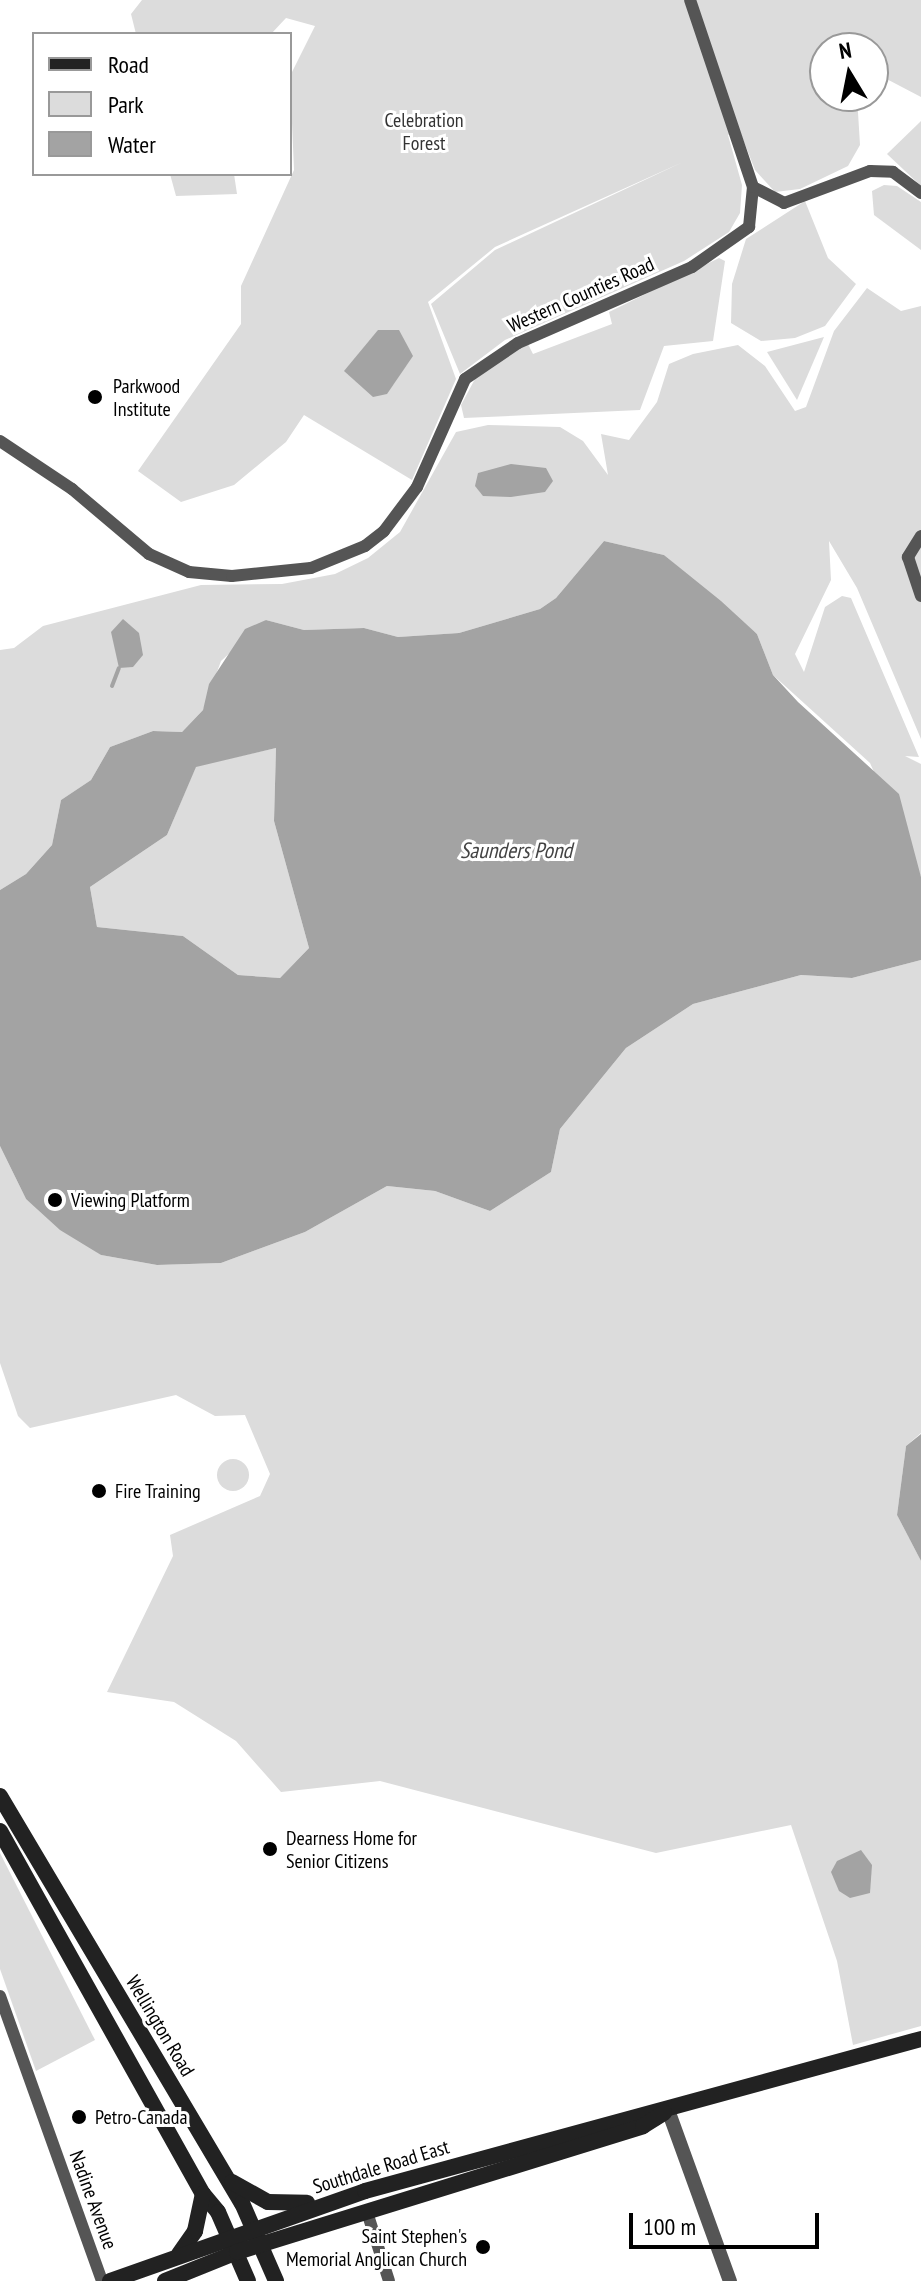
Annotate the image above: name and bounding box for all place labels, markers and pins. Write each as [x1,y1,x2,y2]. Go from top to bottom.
place label: Parkwood Institute [113,374,180,421]
marker: Parkwood Institute [84,386,106,408]
place label: Viewing Platform [71,1188,190,1212]
marker: Viewing Platform [46,1191,64,1209]
place label: Fire Training [115,1479,201,1503]
marker: Fire Training [90,1482,108,1500]
place label: Dearness Home for Senior Citizens [286,1826,417,1873]
marker: Dearness Home for Senior Citizens [261,1840,279,1858]
place label: Petro-Canada [95,2105,187,2129]
marker: Petro-Canada [70,2108,88,2126]
place label: Saint Stephen's Memorial Anglican Church [286,2224,467,2271]
marker: Saint Stephen's Memorial Anglican Church [474,2238,492,2256]

